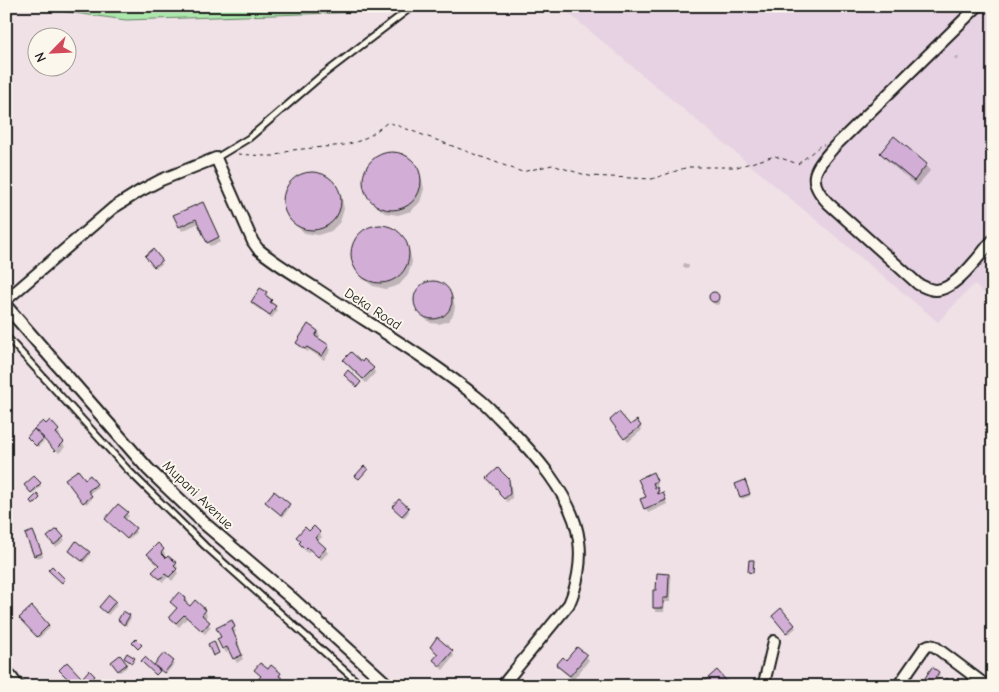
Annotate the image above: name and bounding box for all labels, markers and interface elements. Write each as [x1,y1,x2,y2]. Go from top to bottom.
north arrow [28,28,78,78]
text: N [31,49,50,65]
street label: Deka Road [341,284,405,334]
street label: Mupani Avenue [159,457,237,533]

